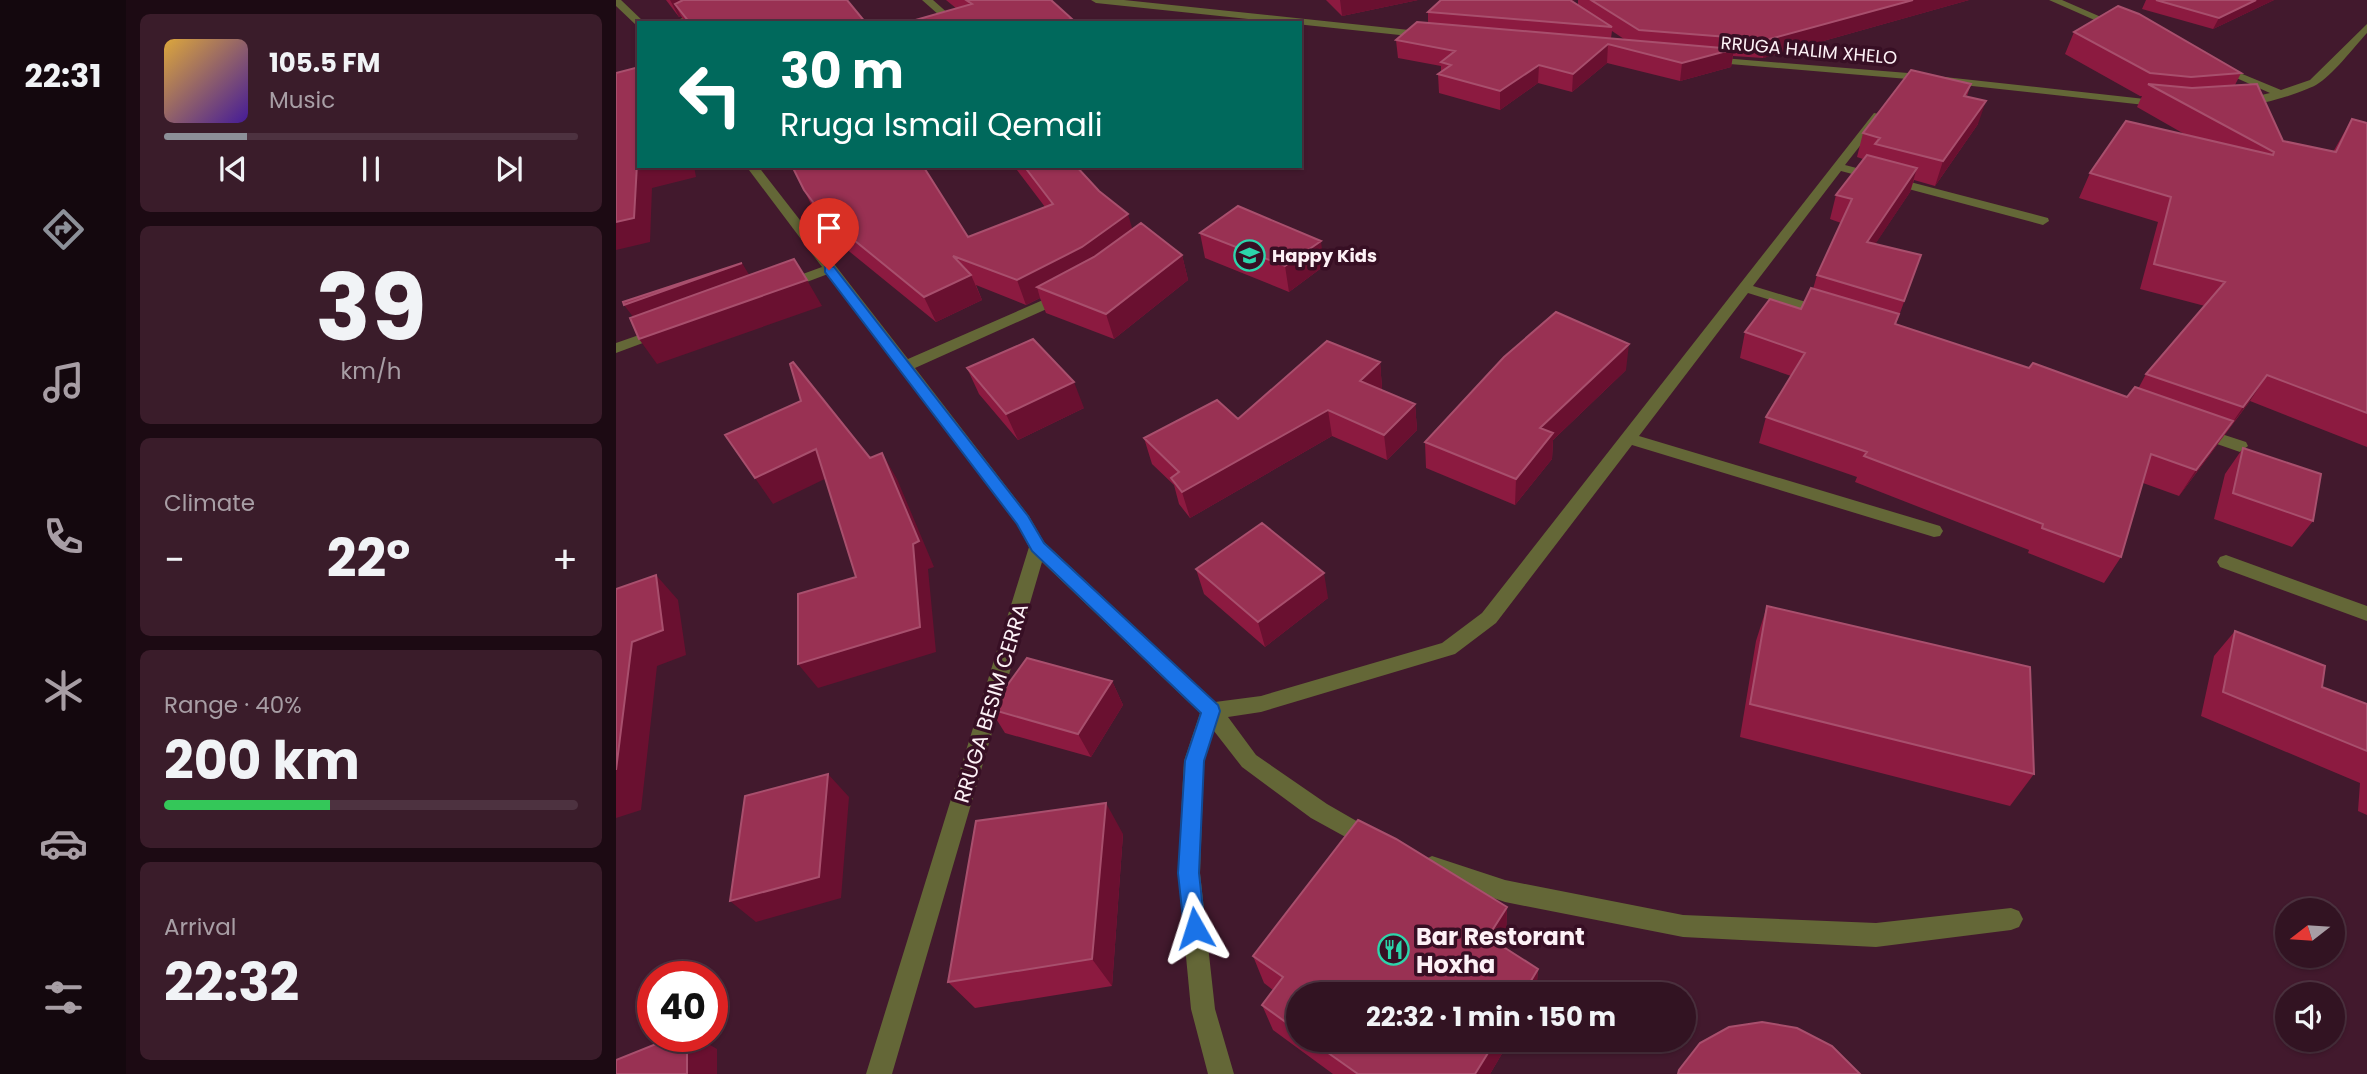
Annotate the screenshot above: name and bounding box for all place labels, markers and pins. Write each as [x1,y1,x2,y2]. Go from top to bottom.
pin [799,198,859,270]
school or university icon: Happy Kids [1232,238,1266,272]
place label: Happy Kids [1272,243,1377,268]
place label: Bar Restorant Hoxha [1416,920,1585,981]
restaurant icon: Bar Restorant Hoxha [1376,933,1410,967]

